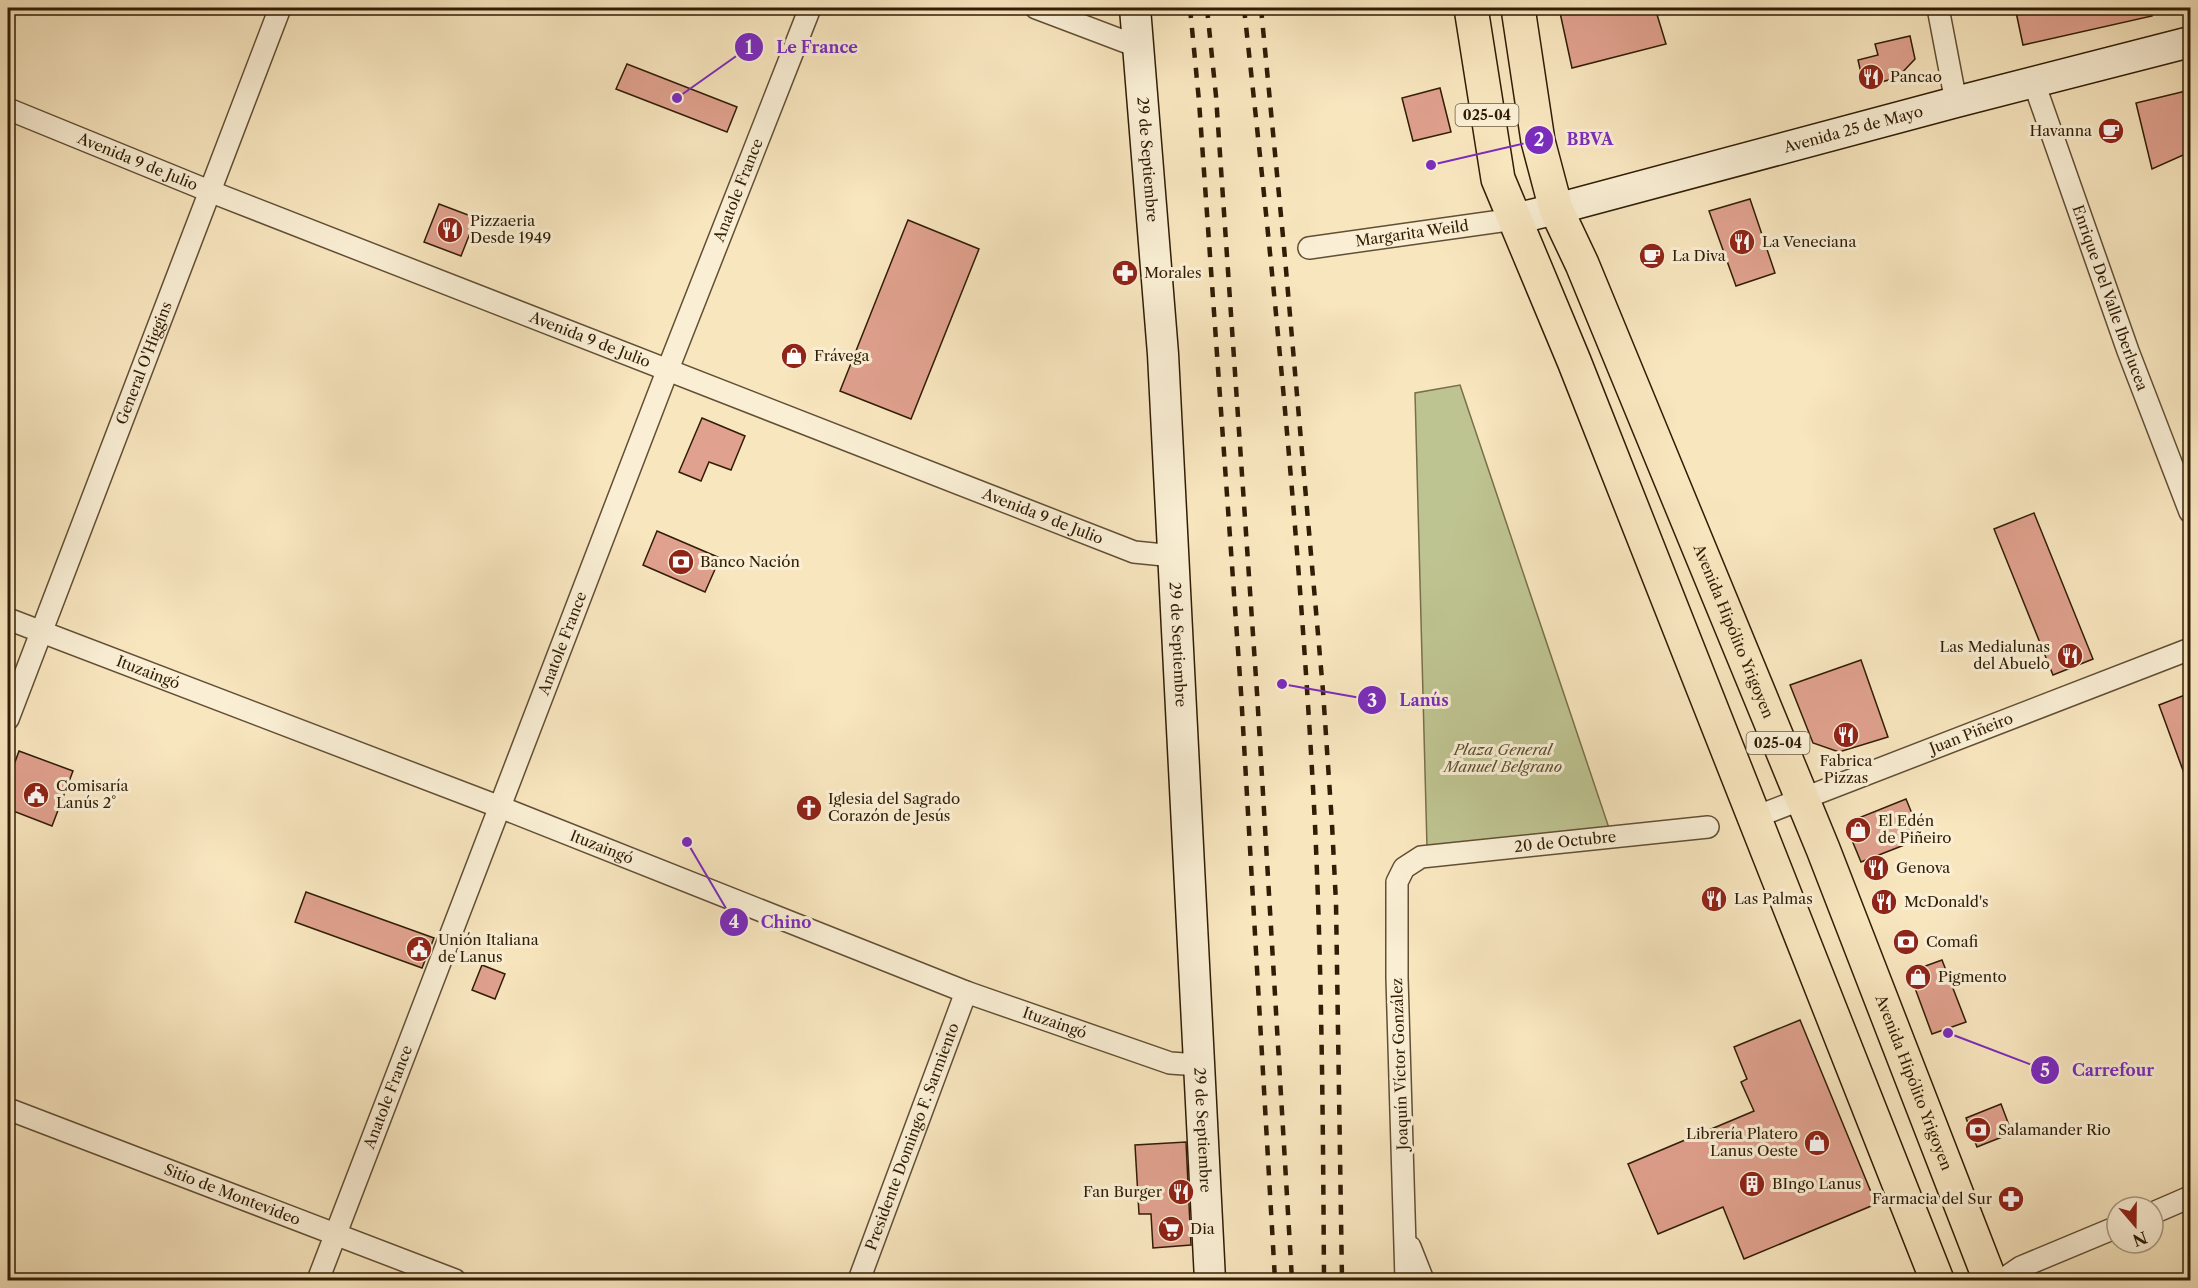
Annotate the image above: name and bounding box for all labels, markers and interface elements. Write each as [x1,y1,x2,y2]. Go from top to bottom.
callout: Le France [734,30,869,64]
text: 1 [745,37,753,59]
text: Le France [776,37,858,57]
restaurant icon: Pancao [1856,62,1886,92]
place label: Pancao [1890,67,1942,86]
street label: 29 de Septiembre [1133,96,1162,223]
street label: Avenida 25 de Mayo [1781,101,1925,157]
road number: 025-04 [1456,104,1518,126]
cafe icon: Havanna [2096,116,2126,146]
place label: Havanna [2029,121,2092,140]
callout: BBVA [1524,123,1625,157]
street label: Avenida 9 de Julio [74,128,201,194]
text: 2 [1534,129,1544,151]
text: BBVA [1567,129,1614,149]
street label: Anatole France [709,136,767,245]
street label: Enrique Del Valle Iberlucea [2069,202,2152,393]
place label: Pizzaeria Desde 1949 [470,211,551,247]
restaurant icon: Pizzaeria Desde 1949 [435,215,465,245]
street label: Margarita Weild [1354,216,1470,250]
restaurant icon: La Veneciana [1727,227,1757,257]
place label: La Veneciana [1762,232,1856,251]
cafe icon: La Diva [1637,241,1667,271]
place label: La Diva [1672,246,1726,265]
pharmacy icon: Morales [1110,258,1140,288]
place label: Morales [1144,263,1202,282]
street label: General O'Higgins [111,299,176,427]
street label: Avenida 9 de Julio [526,307,653,371]
shop icon: Frávega [779,341,809,371]
place label: Frávega [814,346,869,365]
street label: Avenida 9 de Julio [979,483,1106,548]
street label: Avenida Hipólito Yrigoyen [1689,540,1778,722]
bank icon: Banco Nación [666,547,696,577]
place label: Banco Nación [700,552,800,571]
street label: 29 de Septiembre [1166,581,1191,708]
street label: Anatole France [533,589,591,699]
place label: Las Medialunas del Abuelo [1939,637,2050,673]
restaurant icon: Las Medialunas del Abuelo [2055,641,2085,671]
street label: Ituzaingó [114,651,183,693]
callout: Lanús [1357,683,1460,717]
text: 3 [1367,690,1377,712]
text: Lanús [1399,690,1449,710]
street label: Juan Piñeiro [1925,708,2015,759]
restaurant icon: Fabrica Pizzas [1831,720,1861,750]
road number: 025-04 [1746,732,1810,754]
park label: Plaza General Manuel Belgrano [1442,740,1562,776]
place label: Fabrica Pizzas [1820,751,1873,787]
place label: Comisaría Lanús 2° [56,776,129,812]
public building icon: Comisaría Lanús 2° [21,780,51,810]
place label: Iglesia del Sagrado Corazón de Jesús [828,789,960,825]
church icon: Iglesia del Sagrado Corazón de Jesús [794,793,824,823]
place label: El Edén de Piñeiro [1878,811,1952,847]
shop icon: El Edén de Piñeiro [1843,815,1873,845]
street label: Ituzaingó [567,826,636,868]
street label: 20 de Octubre [1513,827,1617,856]
restaurant icon: Genova [1861,853,1891,883]
place label: Genova [1896,858,1950,877]
restaurant icon: Las Palmas [1699,884,1729,914]
restaurant icon: McDonald's [1869,887,1899,917]
place label: Las Palmas [1734,889,1813,908]
place label: McDonald's [1904,892,1989,911]
callout: Chino [719,905,824,939]
text: 4 [729,911,739,933]
text: Chino [761,912,811,932]
bank icon: Comafi [1891,927,1921,957]
place label: Unión Italiana de Lanus [438,930,539,966]
place label: Comafi [1926,932,1979,951]
public building icon: Unión Italiana de Lanus [404,934,434,964]
shop icon: Pigmento [1903,962,1933,992]
place label: Pigmento [1938,967,2007,986]
street label: Joaquín Víctor González [1387,977,1412,1153]
street label: Avenida Hipólito Yrigoyen [1871,991,1957,1174]
street label: Ituzaingó [1020,1002,1089,1042]
street label: Presidente Domingo F. Sarmiento [861,1020,963,1253]
street label: Anatole France [359,1042,416,1152]
callout: Carrefour [2030,1053,2166,1087]
text: 5 [2040,1060,2050,1082]
text: Carrefour [2072,1060,2154,1080]
street label: 29 de Septiembre [1190,1067,1216,1193]
bank icon: Salamander Rio [1963,1115,1993,1145]
place label: Salamander Rio [1998,1120,2111,1139]
place label: Librería Platero Lanus Oeste [1686,1124,1798,1160]
shop icon: Librería Platero Lanus Oeste [1802,1128,1832,1158]
street label: Sitio de Montevideo [161,1160,303,1229]
building icon: BIngo Lanus [1737,1169,1767,1199]
place label: BIngo Lanus [1772,1174,1861,1193]
restaurant icon: Fan Burger [1166,1177,1196,1207]
place label: Fan Burger [1083,1182,1163,1201]
pharmacy icon: Farmacia del Sur [1996,1184,2026,1214]
place label: Farmacia del Sur [1872,1189,1993,1208]
north arrow [2105,1195,2165,1255]
supermarket icon: Dia [1156,1214,1186,1244]
place label: Dia [1190,1219,1215,1238]
text: N [2130,1227,2150,1251]

